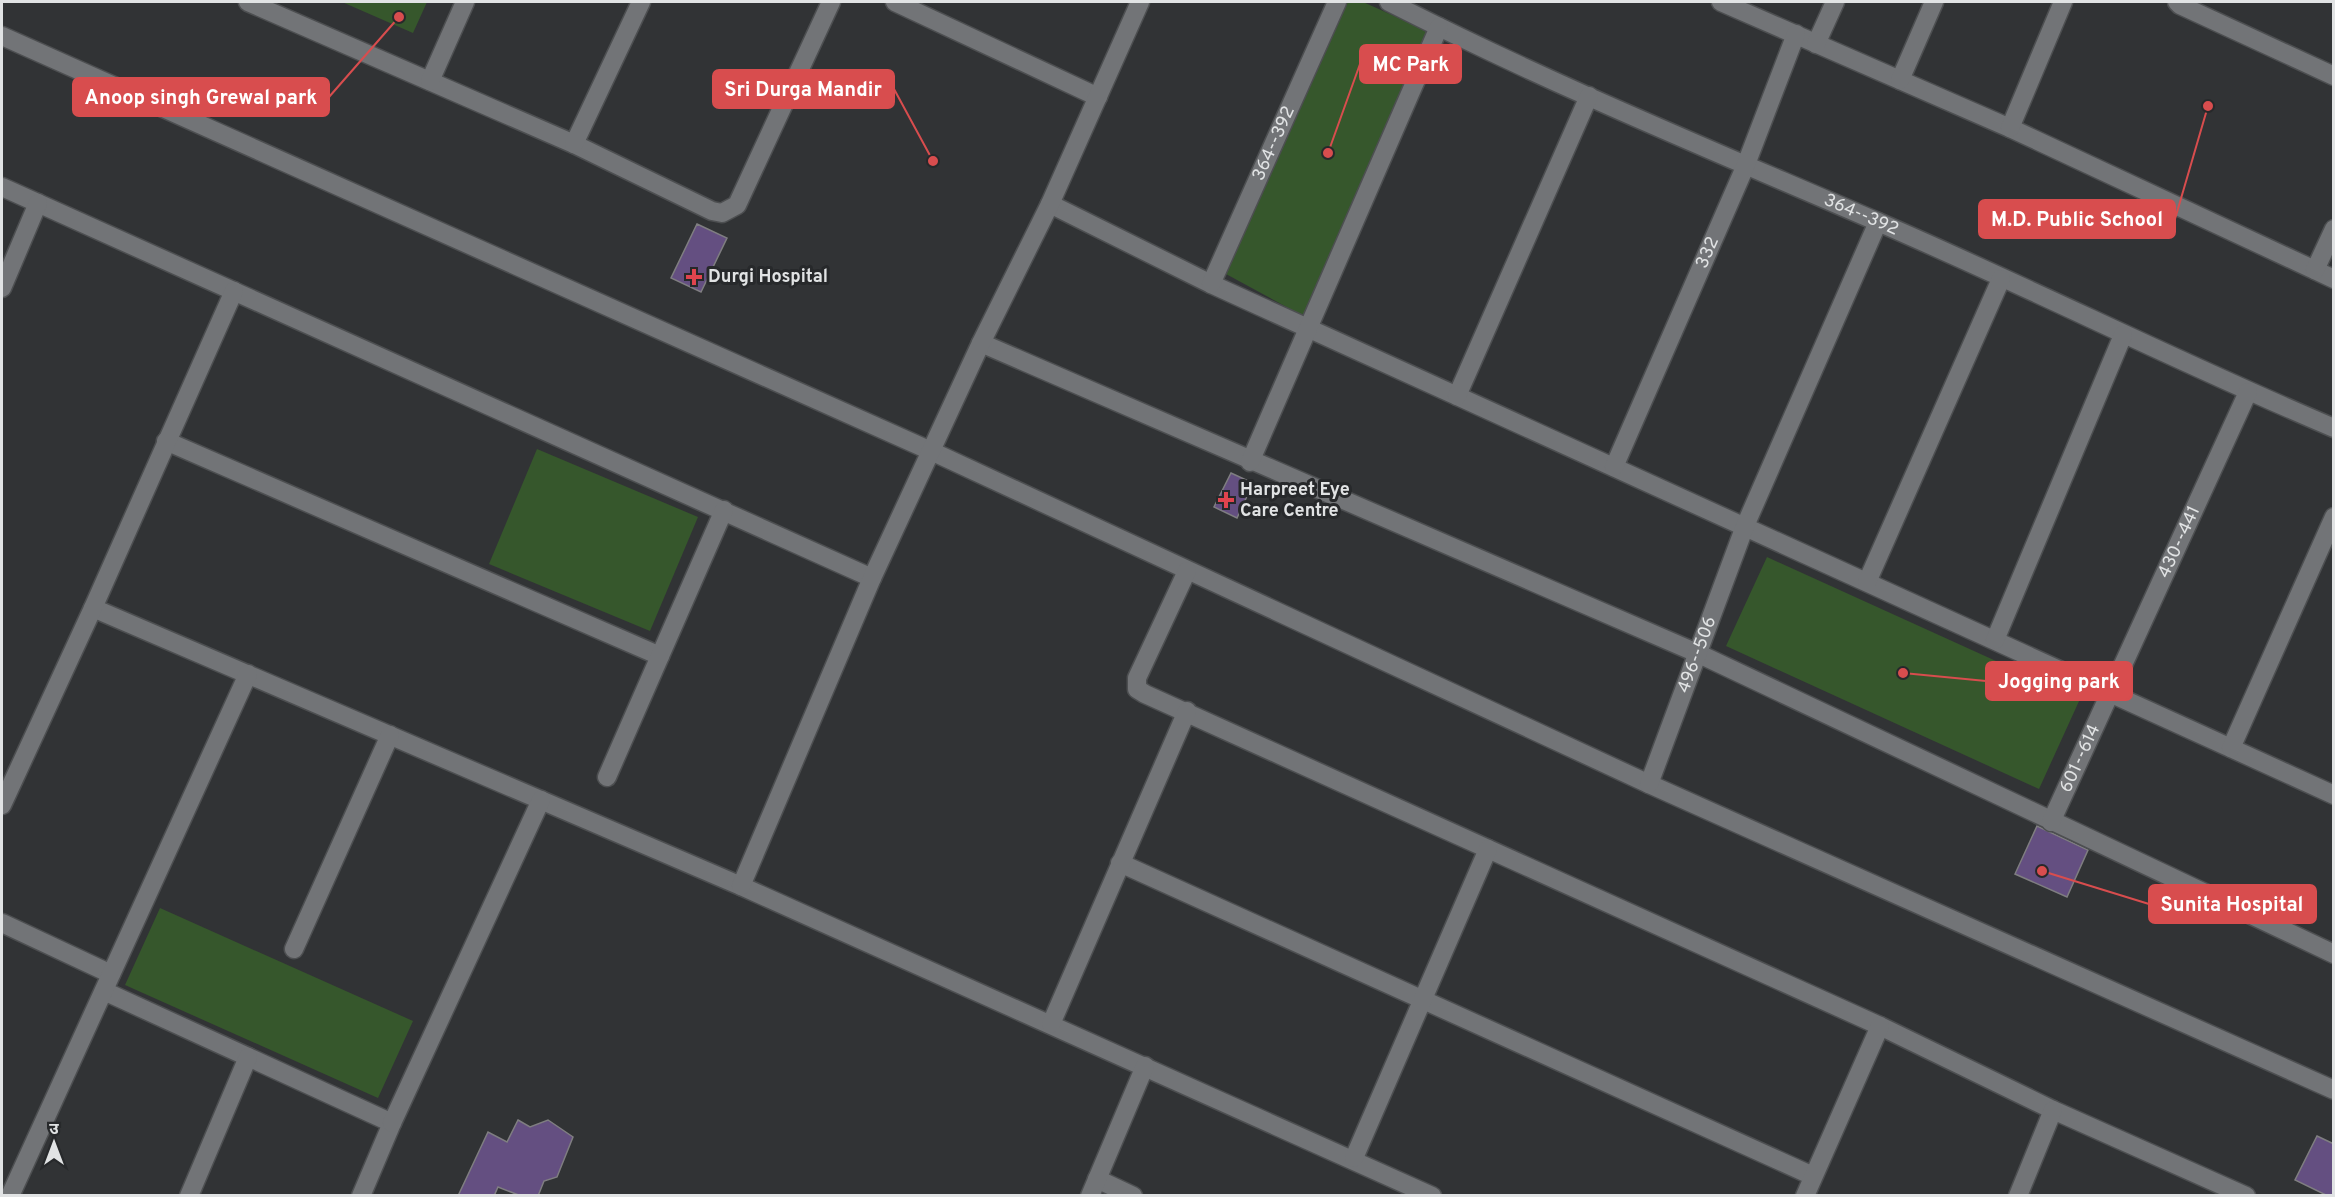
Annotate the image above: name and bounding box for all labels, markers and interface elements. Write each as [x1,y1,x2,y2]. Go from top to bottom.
callout: MC Park [1360,45,1461,83]
text: MC Park [1373,53,1449,79]
callout: Sri Durga Mandir [713,70,894,108]
callout: Anoop singh Grewal park [73,78,329,116]
text: Sri Durga Mandir [724,78,883,104]
text: Anoop singh Grewal park [85,86,317,112]
street label: 364--392 [1247,102,1301,184]
street label: 364--392 [1820,188,1902,241]
callout: M.D. Public School [1979,200,2175,238]
text: M.D. Public School [1991,208,2163,234]
street label: 332 [1691,233,1725,272]
place label: Durgi Hospital [708,266,828,289]
marker: Durgi Hospital [685,268,703,286]
place label: Harpreet Eye Care Centre [1240,479,1350,523]
marker: Harpreet Eye Care Centre [1217,491,1235,509]
street label: 430--441 [2153,502,2206,582]
street label: 496--506 [1672,613,1722,696]
callout: Jogging park [1986,662,2132,700]
text: Jogging park [1998,670,2120,696]
street label: 601--614 [2055,721,2106,796]
callout: Sunita Hospital [2149,885,2316,923]
text: Sunita Hospital [2161,893,2303,919]
north arrow [24,1113,84,1173]
text: उ [49,1120,59,1140]

